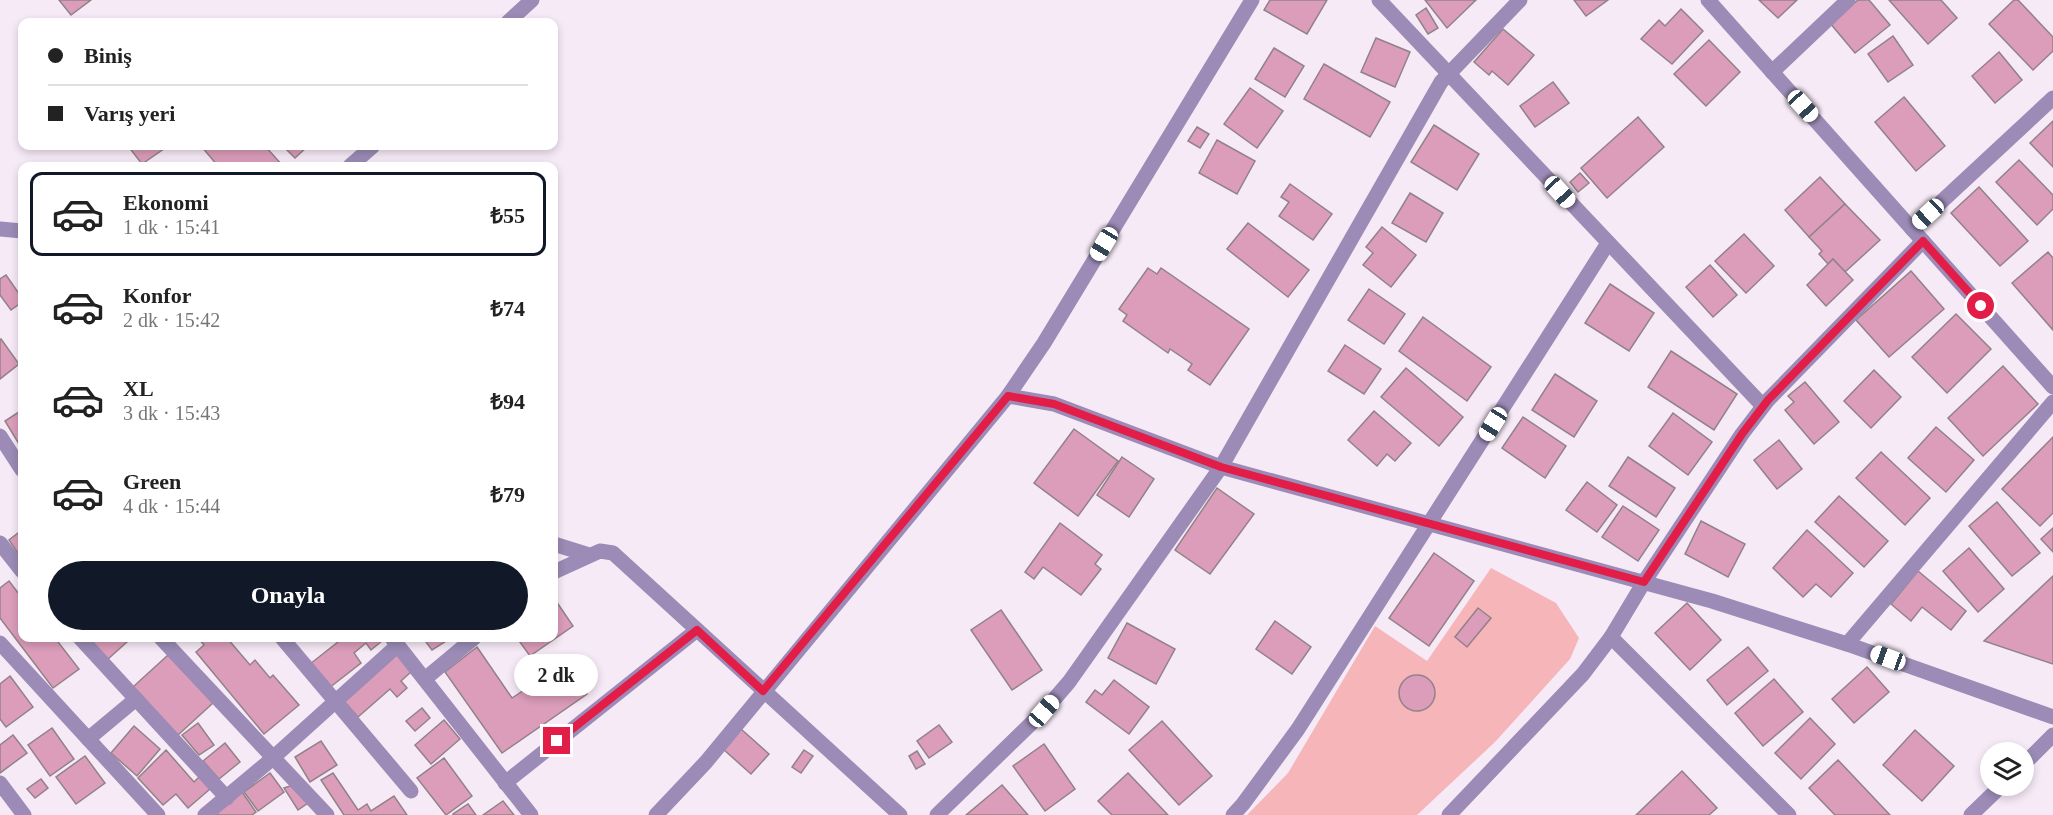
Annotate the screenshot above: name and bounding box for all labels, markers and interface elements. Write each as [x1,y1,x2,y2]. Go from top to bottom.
text: Biniş [84,43,132,68]
car [1784,87,1822,125]
text: Varış yeri [84,101,175,126]
car [1541,173,1579,211]
icon: car [51,187,105,241]
text: Ekonomi [123,190,209,215]
car [1909,195,1947,233]
text: ₺55 [490,203,525,228]
text: 1 dk · 15:41 [123,216,220,238]
car [1087,224,1121,264]
icon: car [51,280,105,334]
text: Konfor [123,283,191,308]
route start [1967,292,1994,319]
text: ₺74 [490,296,525,321]
text: 2 dk · 15:42 [123,309,220,331]
icon: car [51,373,105,427]
text: XL [123,376,154,401]
text: ₺94 [490,389,525,414]
text: 3 dk · 15:43 [123,402,220,424]
car [1476,404,1510,444]
icon: car [51,466,105,520]
text: Green [123,469,181,494]
text: ₺79 [490,482,525,507]
text: 4 dk · 15:44 [123,495,220,517]
button: Onayla [48,561,528,630]
car [1868,643,1908,673]
callout: 2 dk [515,654,599,696]
text: 2 dk [537,664,575,686]
car [1025,692,1063,730]
route end [543,727,570,754]
map controls [1980,742,2034,796]
button: layers [1980,742,2034,796]

